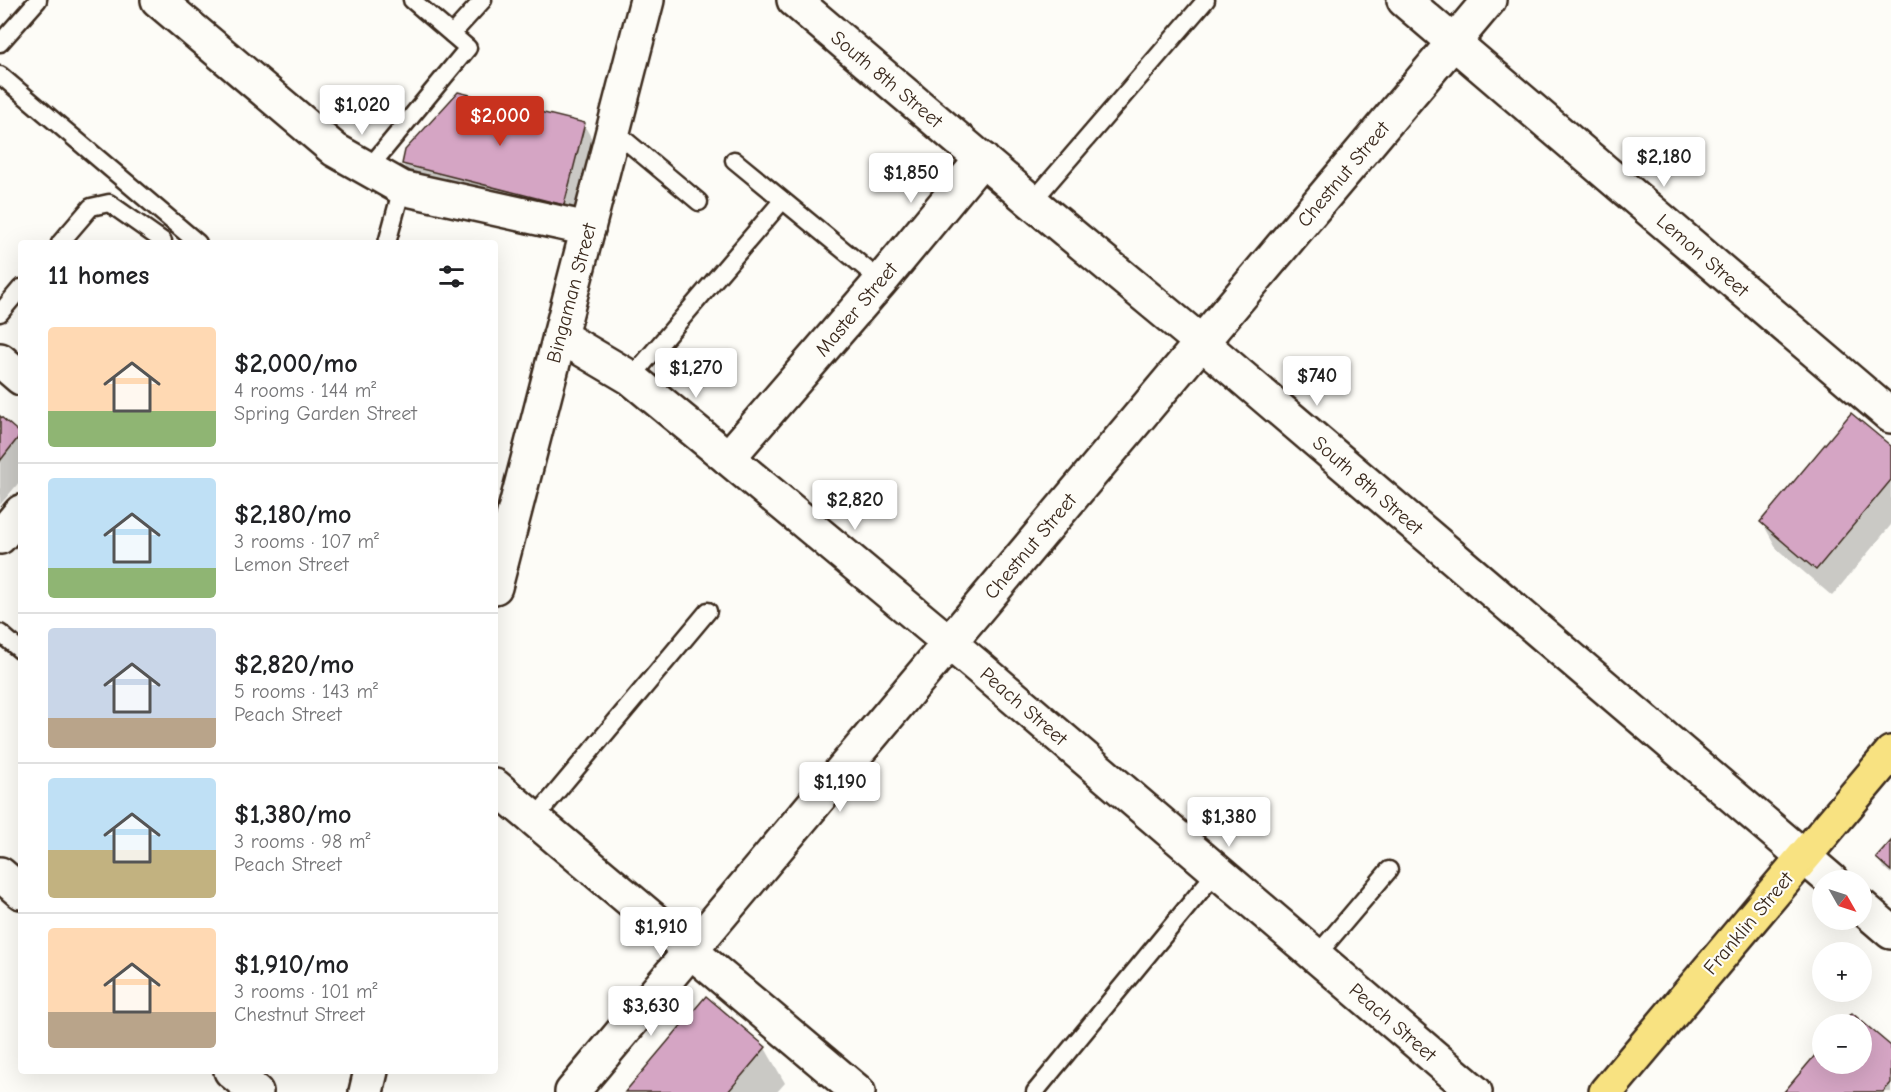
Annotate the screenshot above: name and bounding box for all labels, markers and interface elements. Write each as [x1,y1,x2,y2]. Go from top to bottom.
street label: South 8th Street [826,26,948,134]
pin: $1,020 [313,85,411,136]
text: $1,020 [334,93,390,116]
pin: $2,000 [451,96,549,147]
text: $2,000 [470,104,530,127]
street label: Chestnut Street [1293,116,1395,232]
pin: $2,180 [1615,137,1713,188]
text: $2,180 [1636,145,1692,168]
pin: $1,850 [862,153,960,204]
text: $1,850 [883,161,939,184]
street label: Lemon Street [1652,209,1754,302]
street label: Bingaman Street [542,220,602,365]
street label: Master Street [811,257,903,361]
icon: filters [435,260,468,293]
text: 11 homes [48,261,149,291]
pin: $1,270 [647,348,745,399]
text: $2,000/mo [234,349,358,379]
icon: home [96,351,168,423]
text: $1,270 [669,356,723,379]
pin: $740 [1281,356,1353,407]
text: $740 [1297,364,1337,387]
text: 4 rooms · 144 m² [234,379,376,402]
text: Spring Garden Street [234,402,417,425]
street label: South 8th Street [1308,431,1428,540]
pin: $2,820 [806,480,904,531]
text: $2,820 [826,488,884,511]
street label: Chestnut Street [980,488,1082,604]
text: $2,180/mo [234,500,352,530]
icon: home [96,502,168,574]
text: 3 rooms · 107 m² [234,530,379,553]
text: Lemon Street [234,553,349,576]
text: $2,820/mo [234,650,354,680]
icon: home [96,652,168,724]
street label: Peach Street [975,662,1073,751]
text: 5 rooms · 143 m² [234,680,378,703]
text: Peach Street [234,703,342,726]
pin: $1,190 [791,762,889,813]
text: $1,190 [813,770,867,793]
pin: $1,380 [1180,797,1278,848]
text: $1,380/mo [234,800,351,830]
icon: home [96,802,168,874]
text: $1,380 [1201,805,1257,828]
text: 3 rooms · 98 m² [234,830,370,853]
text: Peach Street [234,853,342,876]
street label: Franklin Street [1699,866,1799,979]
north arrow [1812,870,1872,930]
map controls [1812,870,1872,1074]
pin: $1,910 [612,907,710,958]
text: $1,910 [634,915,688,938]
button: + [1812,942,1872,1002]
text: $1,910/mo [234,950,349,980]
icon: home [96,952,168,1024]
street label: Peach Street [1344,978,1442,1067]
text: 3 rooms · 101 m² [234,980,378,1003]
pin: $3,630 [602,986,700,1037]
text: $3,630 [622,994,680,1017]
text: Chestnut Street [234,1003,365,1026]
button: − [1812,1014,1872,1074]

